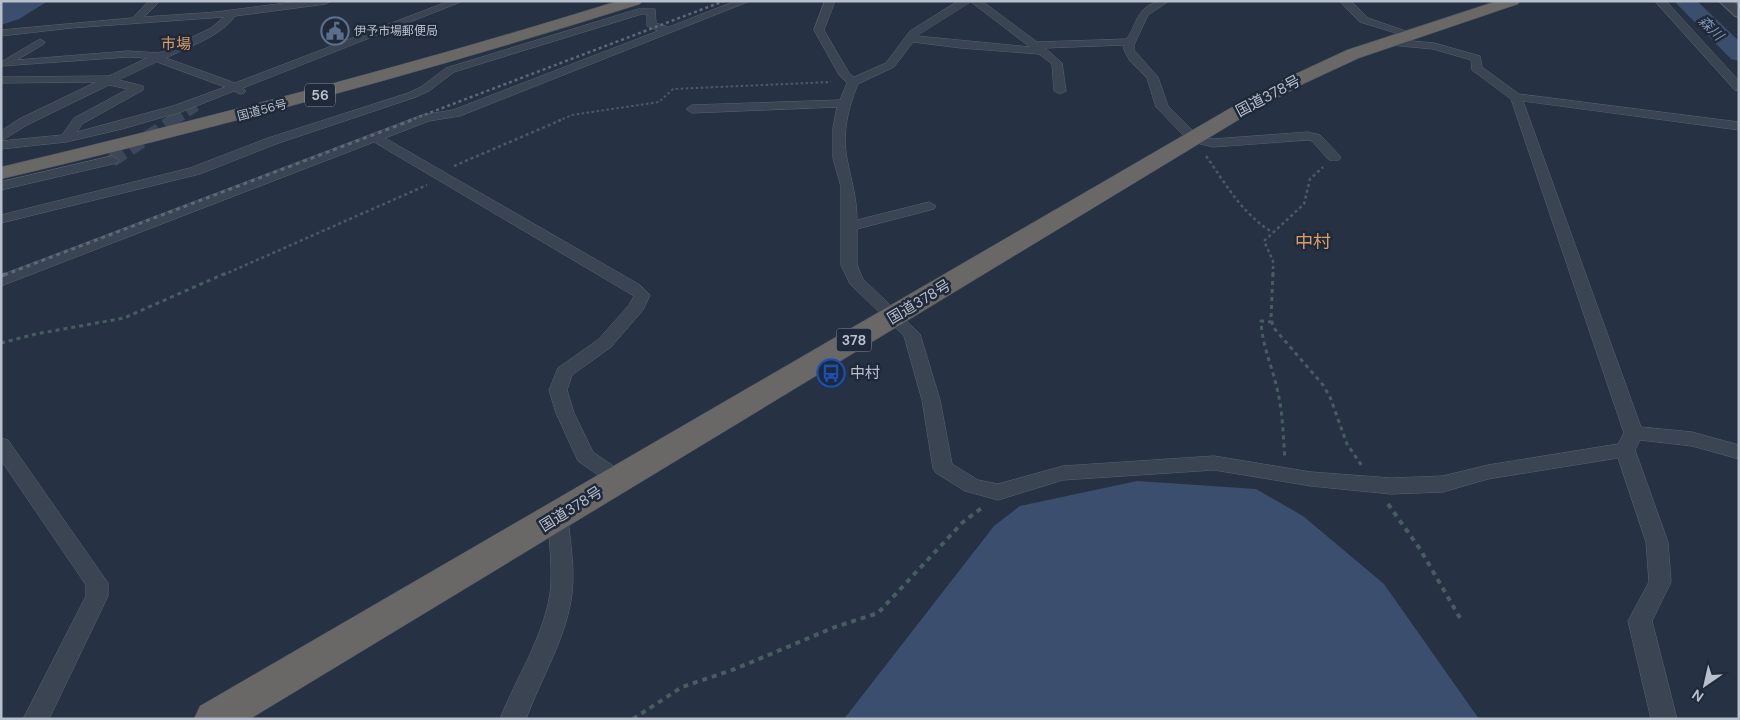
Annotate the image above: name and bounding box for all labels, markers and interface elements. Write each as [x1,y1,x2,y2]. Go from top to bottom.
water label: 森川 [1695,12,1729,46]
public building icon: 伊予市場郵便局 [320,16,350,46]
place label: 伊予市場郵便局 [354,23,438,39]
district label: 市場 [161,34,191,54]
street label: 国道378号 [1232,71,1304,121]
road number: 56 [305,84,335,106]
street label: 国道56号 [235,96,289,124]
district label: 中村 [1295,230,1331,254]
street label: 国道378号 [884,275,954,329]
road number: 378 [836,328,872,352]
bus stop icon: 中村 [816,358,846,388]
place label: 中村 [850,363,880,383]
street label: 国道378号 [536,482,606,536]
north arrow [1680,660,1730,710]
text: N [1688,685,1707,706]

